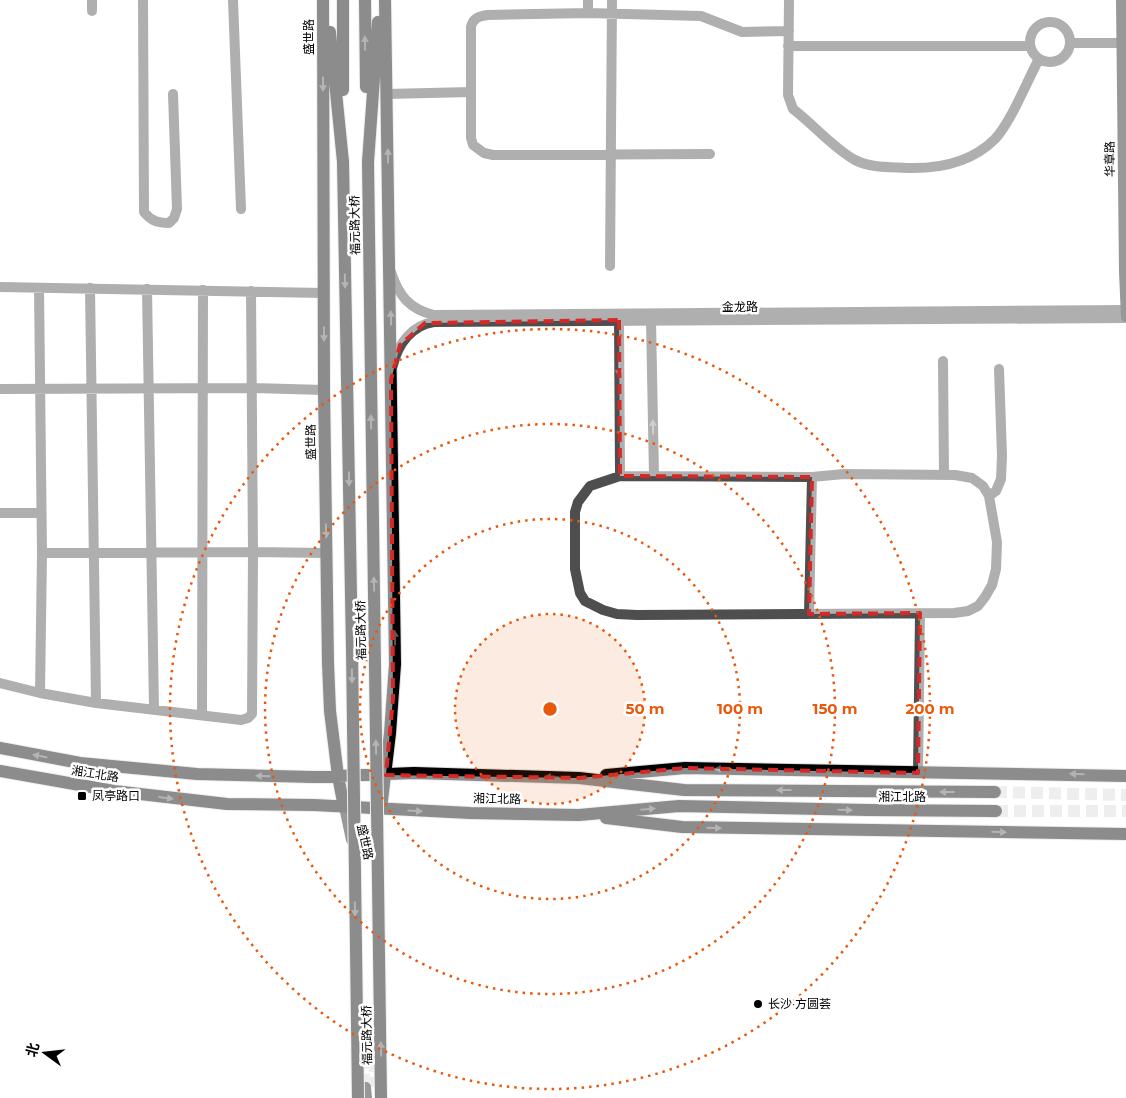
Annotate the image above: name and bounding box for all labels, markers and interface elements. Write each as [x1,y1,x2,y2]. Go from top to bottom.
street label: 盛世路 [301,19,316,55]
one-way arrow [361,35,369,51]
one-way arrow [319,76,327,92]
street label: 华章路 [1102,141,1117,177]
one-way arrow [384,147,392,163]
street label: 福元路大桥 [346,195,363,255]
one-way arrow [341,273,349,289]
street label: 金龙路 [722,299,758,314]
one-way arrow [386,310,394,326]
one-way arrow [320,326,328,342]
one-way arrow [615,361,623,377]
one-way arrow [367,414,375,430]
one-way arrow [649,419,657,435]
street label: 盛世路 [303,424,318,460]
one-way arrow [345,471,353,487]
one-way arrow [322,523,330,539]
one-way arrow [369,576,377,592]
street label: 福元路大桥 [352,600,369,660]
one-way arrow [391,630,399,646]
one-way arrow [349,668,357,684]
text: 50 m [625,699,665,718]
text: 100 m [717,699,763,718]
text: 150 m [813,699,857,718]
text: 200 m [905,699,955,718]
centre of rings [541,700,559,718]
one-way arrow [372,739,380,755]
one-way arrow [32,752,48,760]
street label: 湘江北路 [70,762,120,785]
one-way arrow [714,765,730,773]
one-way arrow [1069,770,1085,778]
one-way arrow [255,771,271,779]
one-way arrow [544,773,560,781]
one-way arrow [776,786,792,794]
place label: 凤亭路口 [92,788,140,803]
one-way arrow [938,788,954,796]
street label: 湘江北路 [878,789,926,804]
marker: 凤亭路口 [76,790,88,802]
street label: 湘江北路 [473,791,521,806]
one-way arrow [158,794,174,802]
one-way arrow [640,805,656,813]
one-way arrow [837,806,853,814]
one-way arrow [408,807,424,815]
street label: 盛世路 [354,823,377,861]
one-way arrow [707,824,723,832]
one-way arrow [992,828,1008,836]
one-way arrow [351,901,359,917]
place label: 长沙·方圆荟 [768,996,831,1011]
marker: 长沙·方圆荟 [752,998,764,1010]
street label: 福元路大桥 [358,1005,375,1065]
north arrow [20,1028,70,1078]
text: 北 [22,1041,43,1059]
one-way arrow [376,1041,384,1057]

